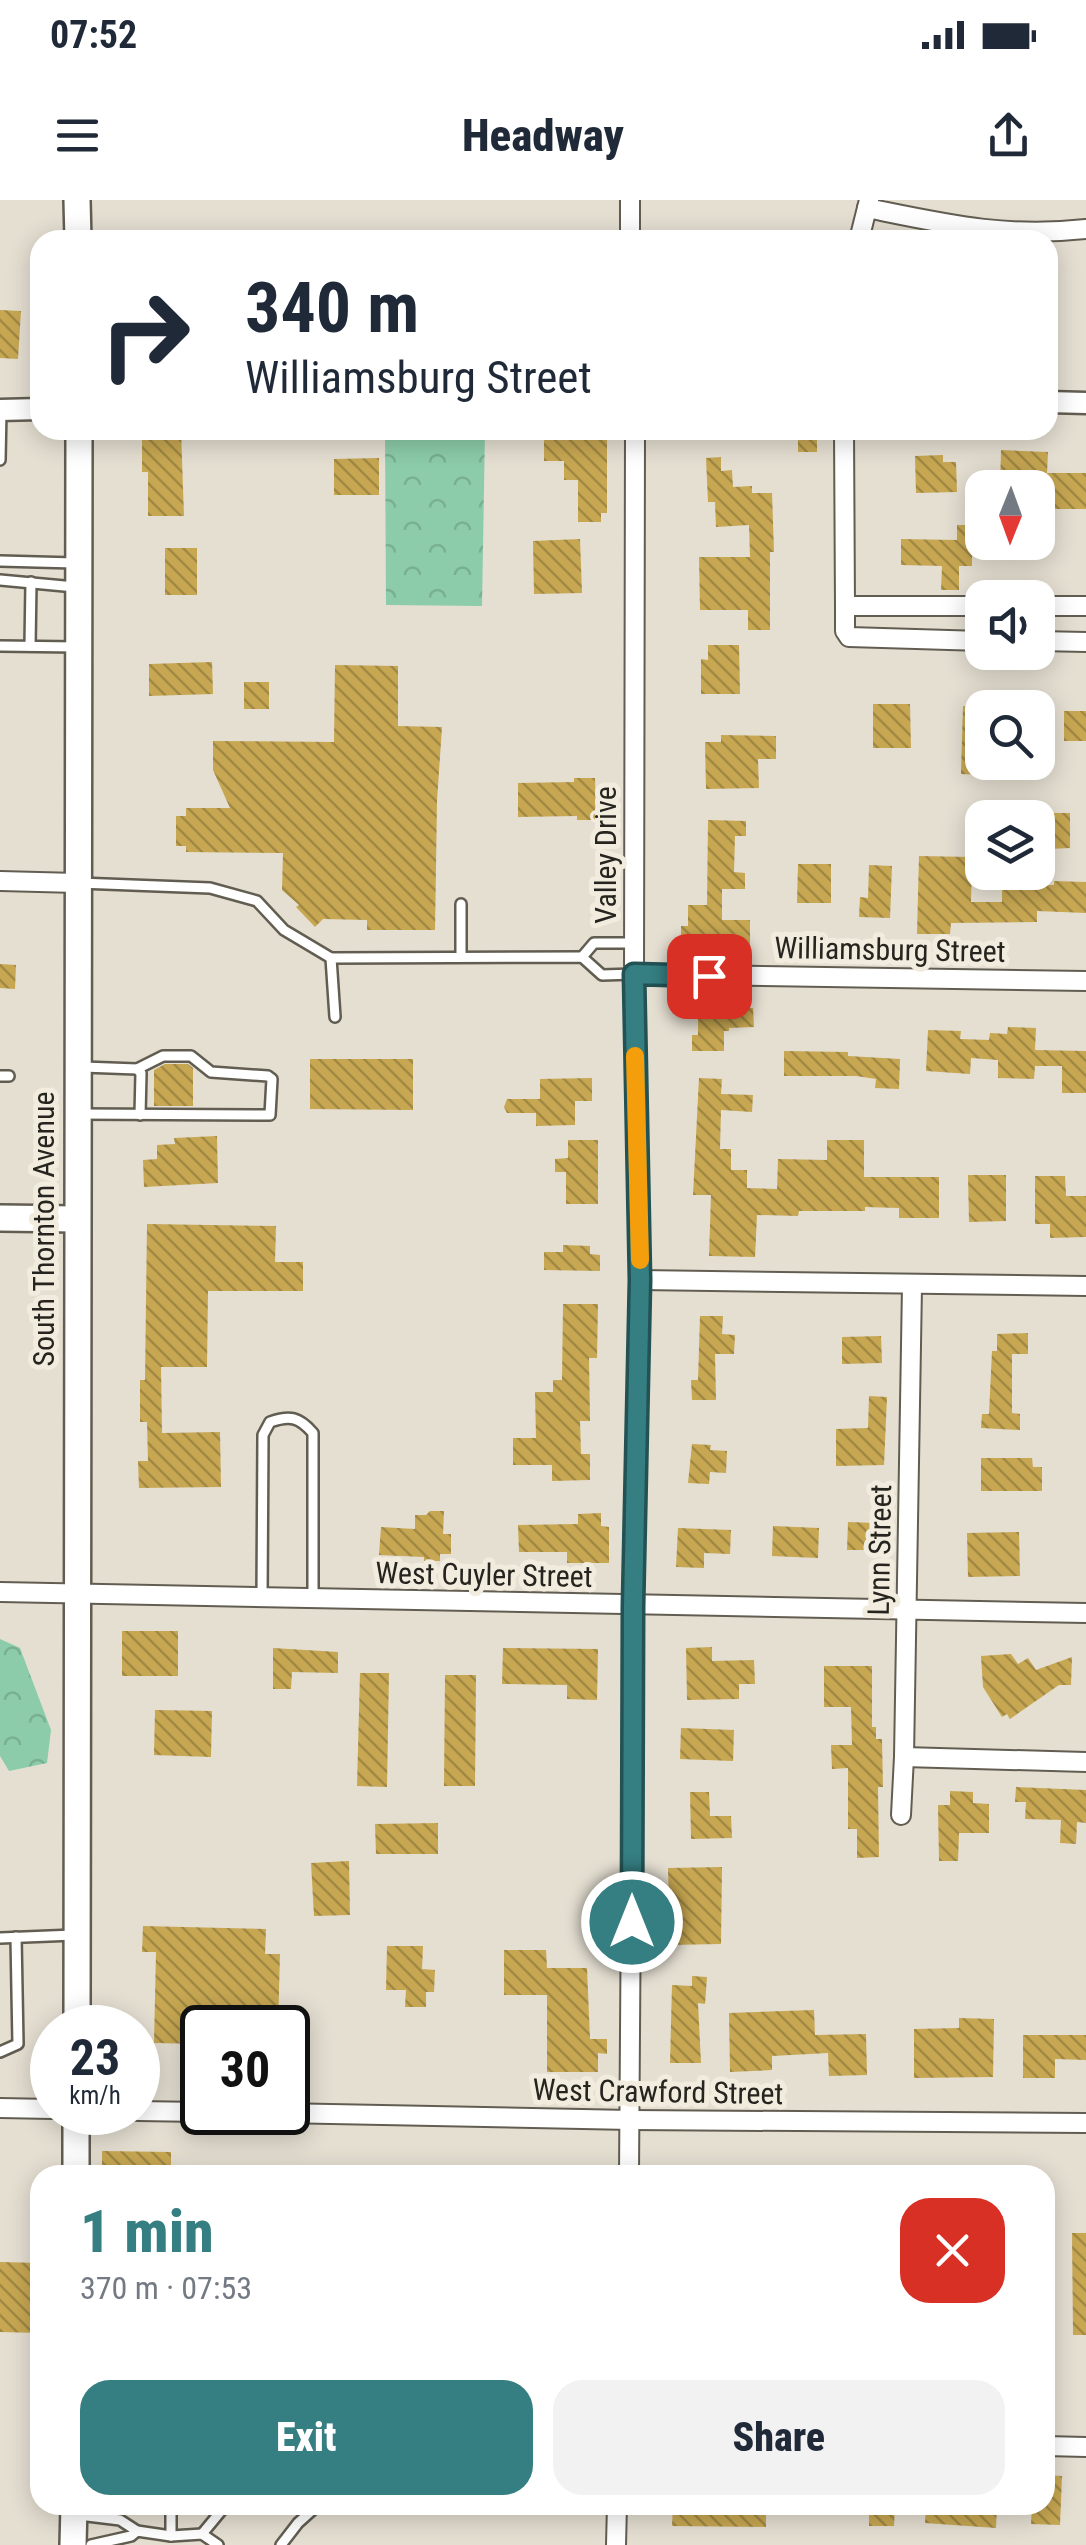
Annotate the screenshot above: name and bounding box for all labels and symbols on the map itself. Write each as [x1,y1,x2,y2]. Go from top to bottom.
north arrow [965,470,1055,560]
street label: Valley Drive [588,786,623,924]
street label: Williamsburg Street [774,930,1006,969]
pin [667,934,752,1019]
street label: South Thornton Avenue [26,1091,61,1367]
street label: Lynn Street [861,1484,898,1616]
street label: West Cuyler Street [375,1555,593,1594]
position arrow [580,1870,684,1974]
speed limit sign: 30 [180,2005,310,2135]
street label: West Crawford Street [532,2072,784,2111]

